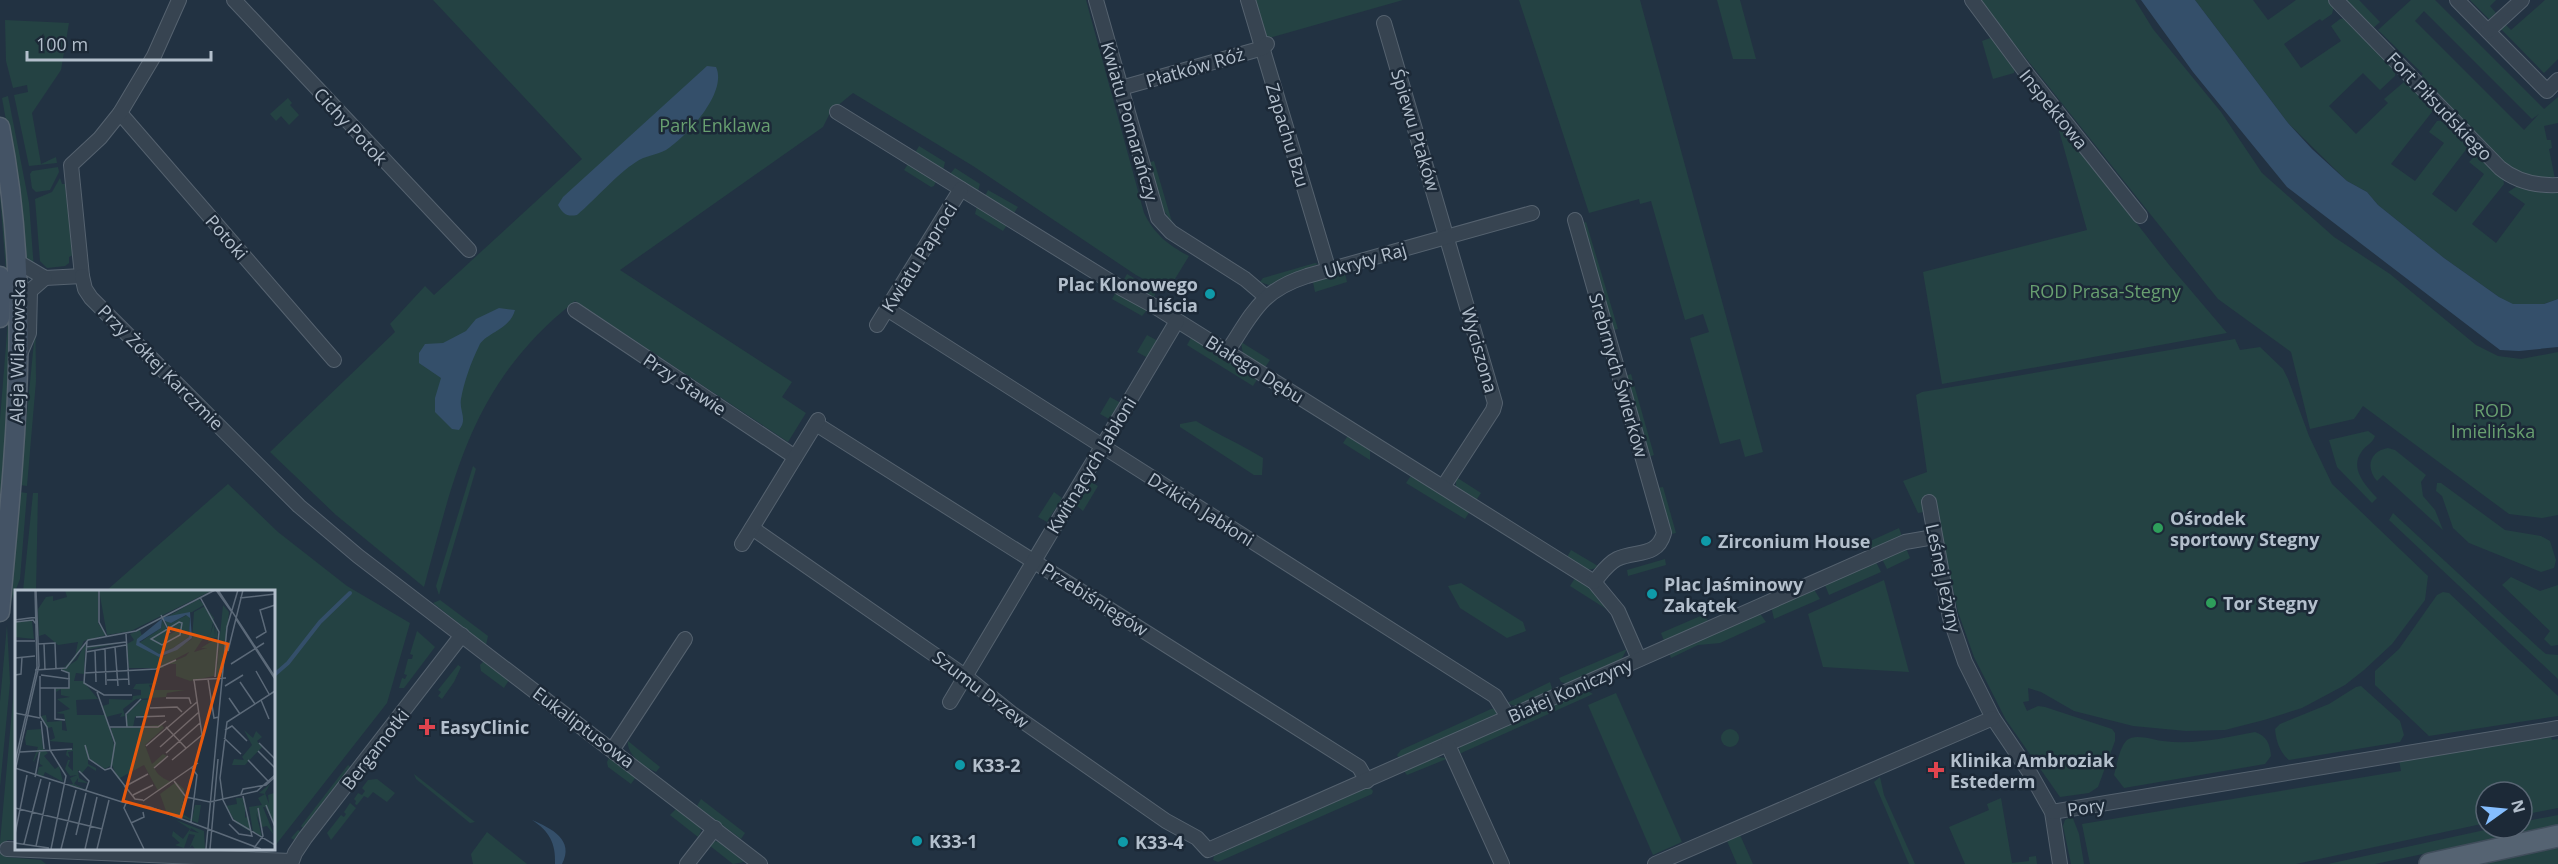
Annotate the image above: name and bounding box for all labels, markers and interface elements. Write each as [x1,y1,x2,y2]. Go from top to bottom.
scale bar [27,24,212,62]
text: 100 m [36,32,88,56]
street label: Kwiatu Pomarańczy [1096,39,1164,204]
street label: Płatków Róż [1143,42,1247,92]
street label: Fort Piłsudskiego [2382,46,2498,166]
street label: Inspektowa [2014,64,2094,154]
street label: Śpiewu Ptaków [1386,66,1446,194]
street label: Zapachu Bzu [1261,80,1315,190]
street label: Cichy Potok [309,82,393,170]
park label: Park Enklawa [659,113,771,137]
street label: Kwiatu Paproci [876,198,962,316]
street label: Potoki [201,209,253,265]
street label: Ukryty Raj [1321,237,1409,283]
place label: Plac Klonowego Liścia [1057,272,1198,317]
street label: Aleja Wilanowska [4,278,30,424]
park label: ROD Prasa-Stegny [2029,279,2182,303]
marker: Plac Klonowego Liścia [1203,287,1217,301]
street label: Srebrnych Świerków [1584,290,1654,460]
street label: Przy Żółtej Karczmie [93,299,229,435]
street label: Wyciszona [1456,305,1504,395]
street label: Białego Dębu [1201,329,1309,409]
street label: Przy Stawie [639,347,731,421]
street label: Kwitnących Jabłoni [1041,392,1141,538]
park label: ROD Imielińska [2451,398,2535,443]
street label: Dzikich Jabłoni [1143,467,1259,551]
place label: Ośrodek sportowy Stegny [2170,506,2320,551]
street label: Leśnej Jeżyny [1921,521,1967,636]
marker: Ośrodek sportowy Stegny [2151,521,2165,535]
place label: Zirconium House [1718,529,1870,553]
marker: Zirconium House [1699,534,1713,548]
street label: Przebiśniegów [1037,557,1153,641]
place label: Plac Jaśminowy Zakątek [1664,572,1804,617]
marker: Plac Jaśminowy Zakątek [1645,587,1659,601]
inset map [15,590,274,849]
place label: Tor Stegny [2223,591,2319,615]
marker: Tor Stegny [2204,596,2218,610]
street label: Szumu Drzew [928,645,1034,733]
street label: Białej Koniczyny [1504,651,1637,728]
street label: Eukaliptusowa [528,681,640,773]
street label: Bergamotki [336,703,414,795]
place label: EasyClinic [440,715,529,739]
marker: EasyClinic [418,718,436,736]
place label: Klinika Ambroziak Estederm [1950,748,2115,793]
place label: K33-2 [972,753,1021,777]
marker: K33-2 [953,758,967,772]
marker: Klinika Ambroziak Estederm [1927,761,1945,779]
north arrow [2474,780,2534,840]
street label: Pory [2065,792,2107,822]
text: N [2506,797,2531,815]
place label: K33-1 [929,829,978,853]
place label: K33-4 [1135,830,1184,854]
marker: K33-1 [910,834,924,848]
marker: K33-4 [1116,835,1130,849]

